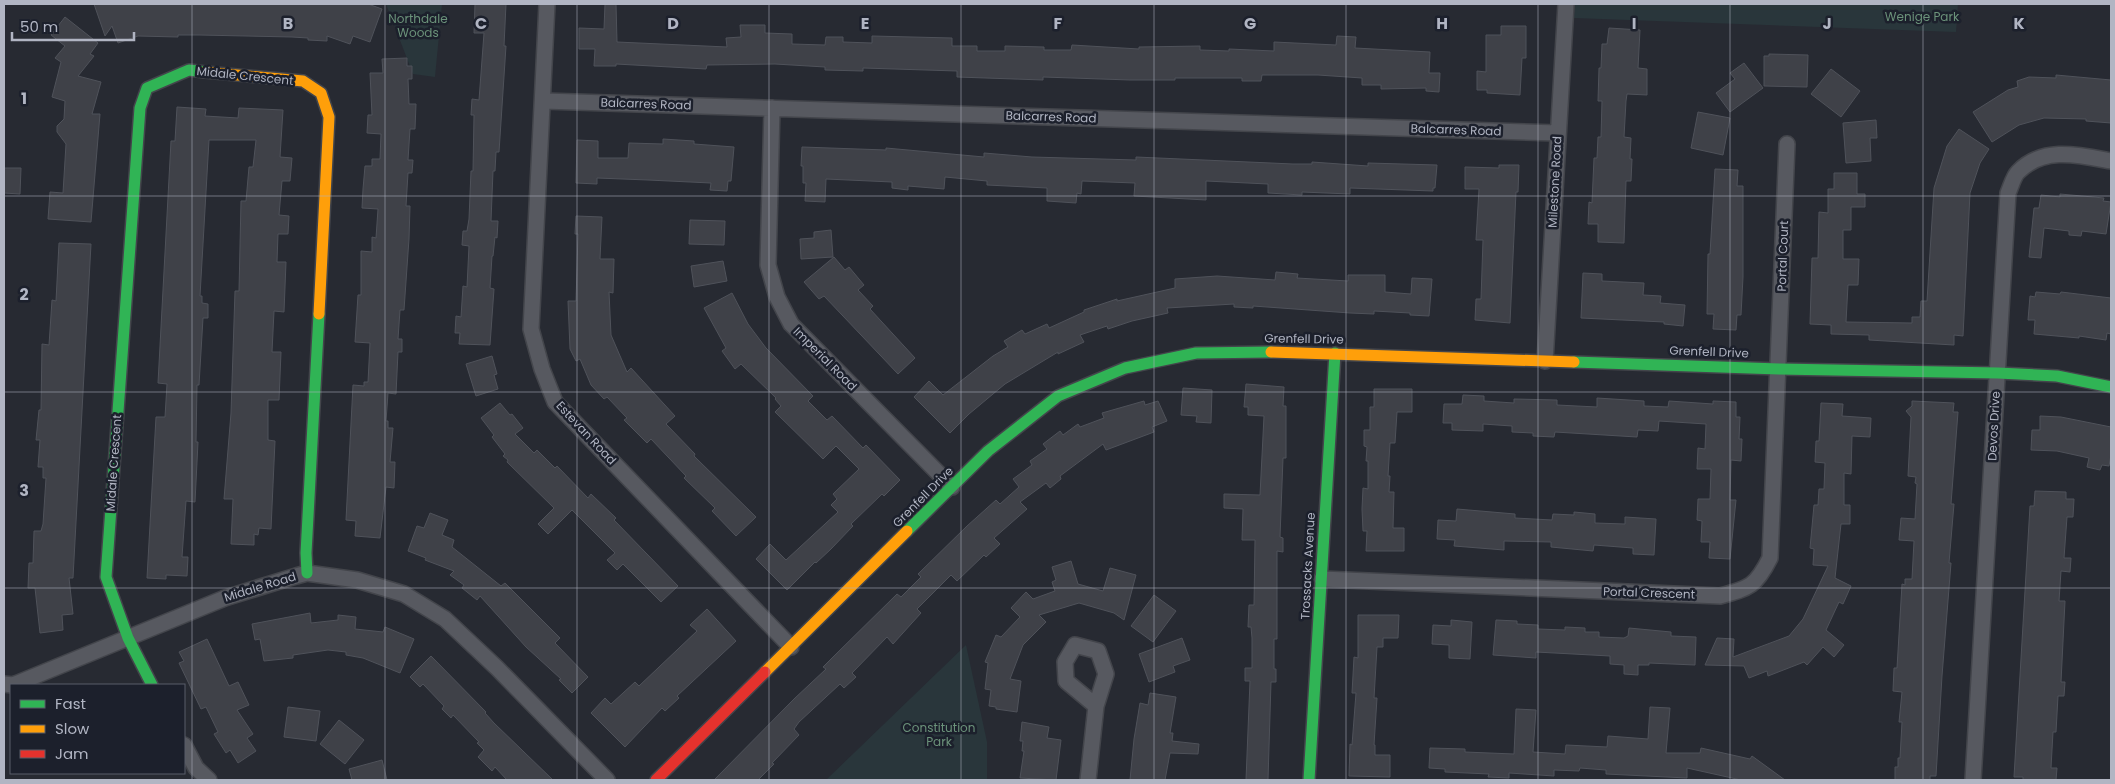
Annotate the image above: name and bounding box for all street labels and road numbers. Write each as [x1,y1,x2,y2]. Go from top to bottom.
street label: Midale Crescent [196,62,294,89]
street label: Balcarres Road [600,93,692,114]
street label: Balcarres Road [1005,106,1097,127]
street label: Balcarres Road [1410,119,1502,140]
street label: Milestone Road [1544,136,1565,228]
street label: Portal Court [1773,220,1792,292]
street label: Imperial Road [790,323,861,394]
street label: Grenfell Drive [1264,329,1344,348]
street label: Grenfell Drive [1669,342,1749,361]
street label: Devos Drive [1983,391,2004,461]
street label: Estevan Road [552,397,620,468]
street label: Midale Crescent [102,414,125,512]
street label: Grenfell Drive [889,463,957,531]
street label: Trossacks Avenue [1296,512,1319,620]
street label: Midale Road [222,568,298,606]
street label: Portal Crescent [1603,582,1695,603]

